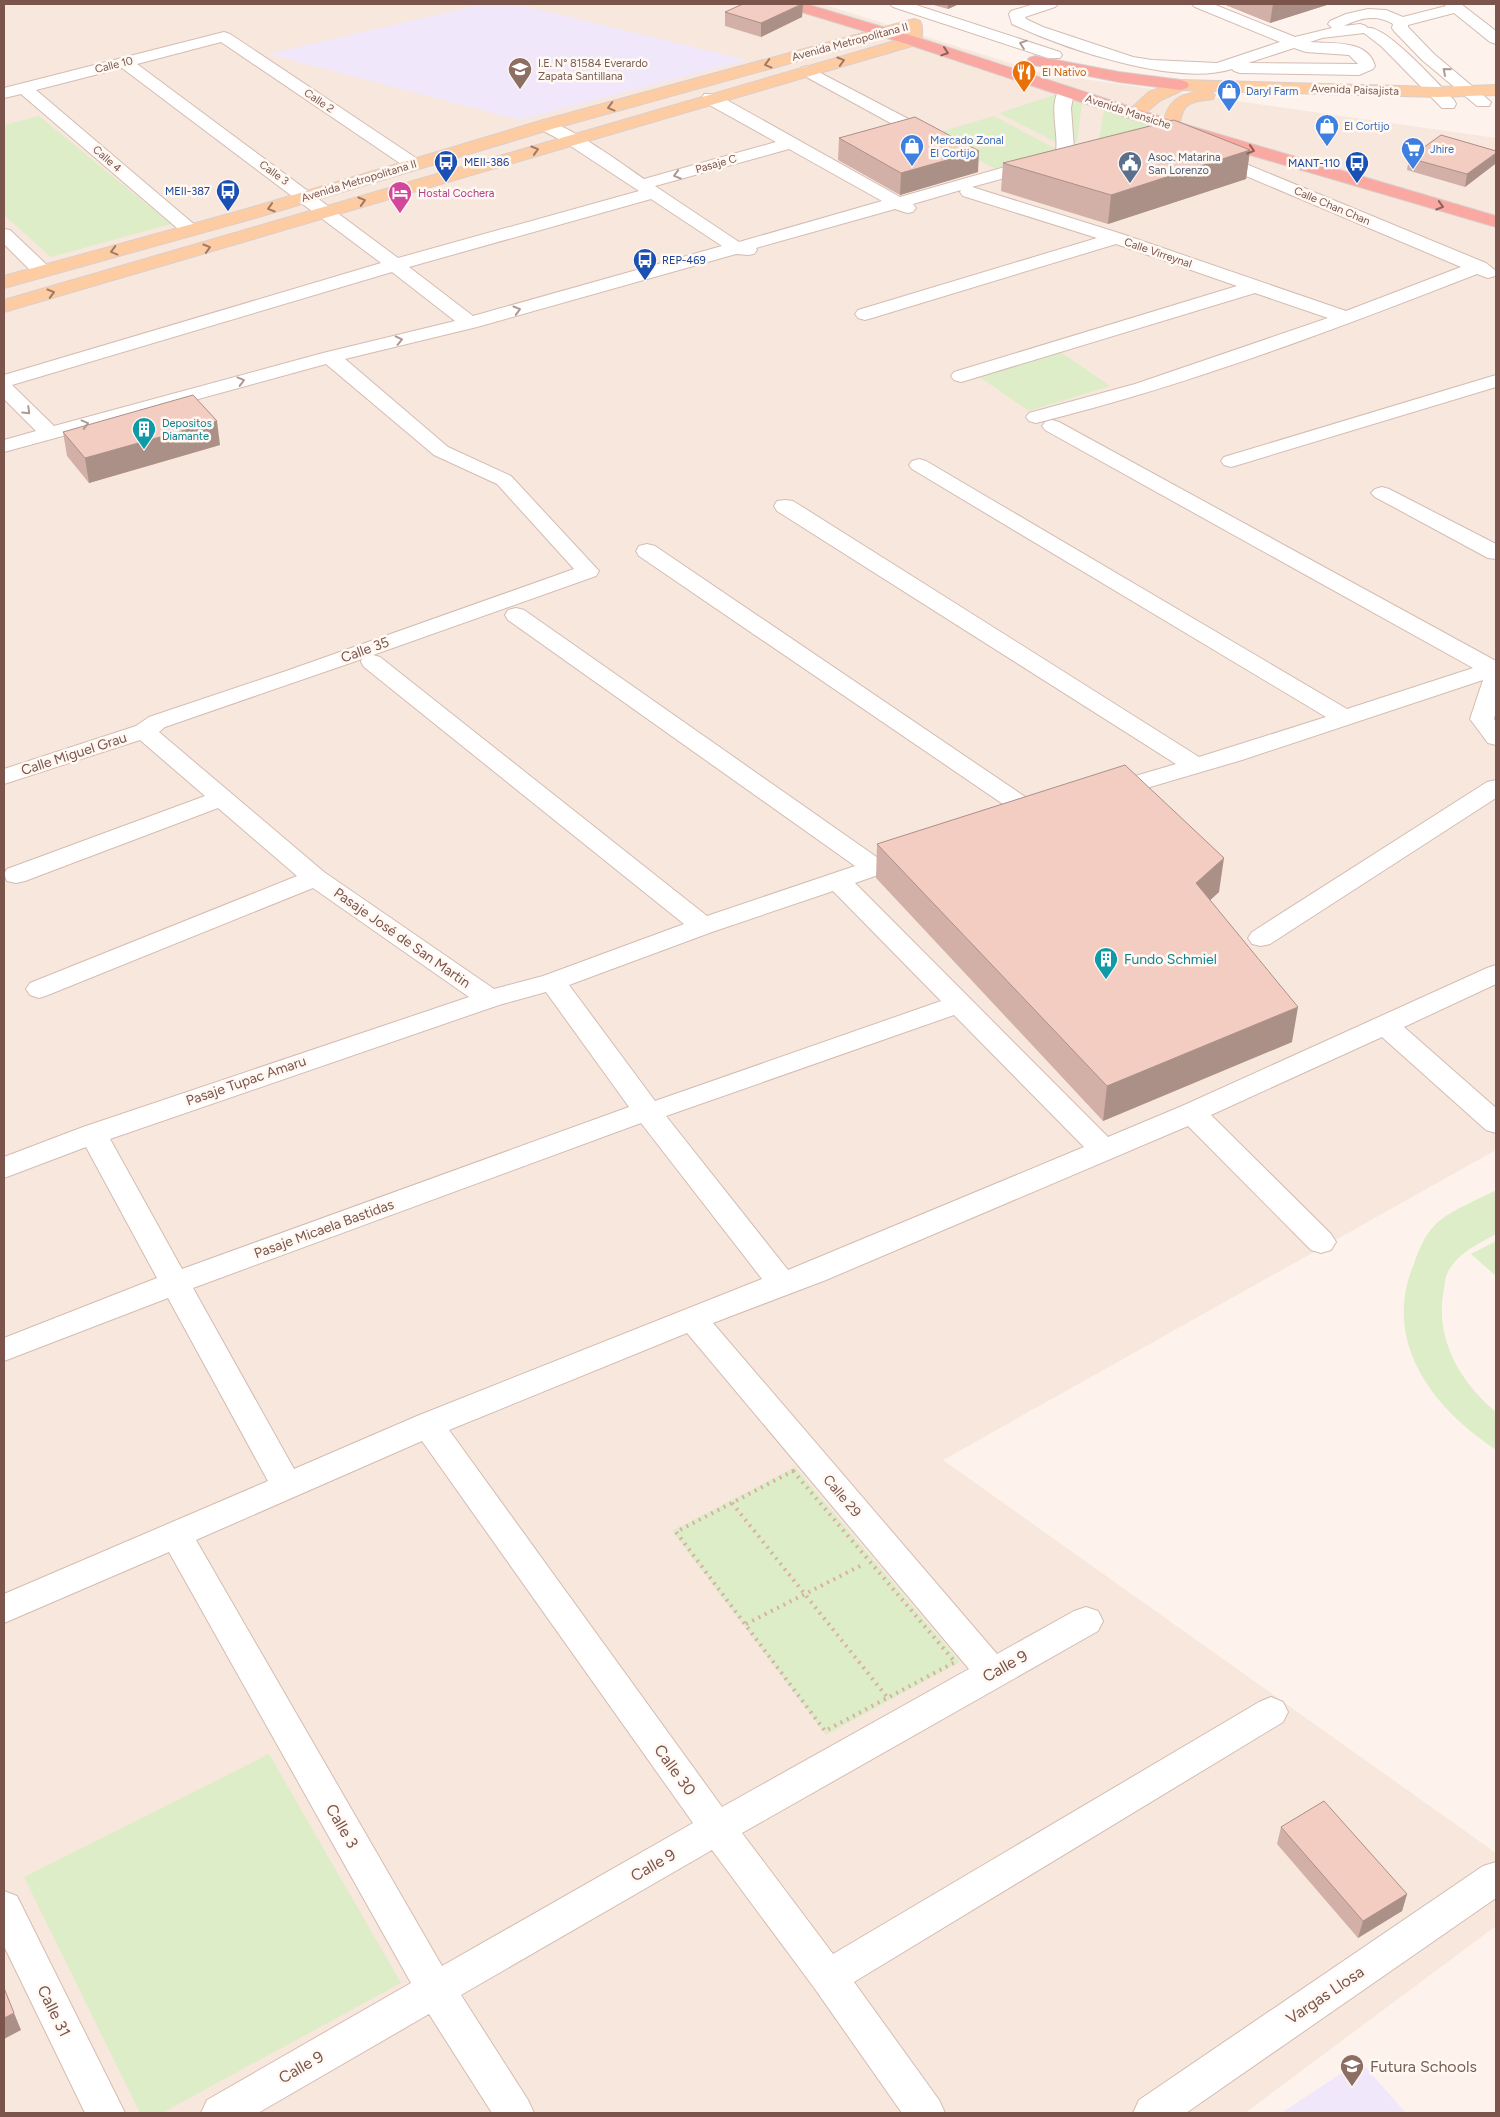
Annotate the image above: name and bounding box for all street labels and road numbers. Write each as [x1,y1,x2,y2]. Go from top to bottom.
street label: Avenida Metropolitana II [790,20,910,64]
street label: Calle 10 [94,54,134,76]
street label: Avenida Paisajista [1311,82,1399,98]
street label: Calle 2 [302,86,336,116]
street label: Avenida Mansiche [1084,92,1172,132]
street label: Calle 4 [90,143,124,175]
street label: Pasaje C [694,152,738,176]
street label: Avenida Metropolitana II [300,157,418,205]
street label: Calle 3 [257,158,291,188]
street label: Calle Chan Chan [1292,184,1372,228]
street label: Calle Virreynal [1123,235,1193,271]
street label: Calle 35 [339,633,391,667]
street label: Calle Miguel Grau [19,729,129,779]
street label: Pasaje José de San Martin [330,884,474,992]
street label: Pasaje Tupac Amaru [184,1052,308,1110]
street label: Pasaje Micaela Bastidas [252,1196,396,1262]
street label: Calle 29 [819,1471,865,1521]
street label: Calle 9 [979,1646,1031,1686]
street label: Calle 30 [650,1741,700,1799]
street label: Calle 3 [322,1800,362,1852]
street label: Calle 9 [627,1845,679,1885]
street label: Vargas Llosa [1282,1962,1368,2028]
street label: Calle 31 [33,1982,75,2040]
street label: Calle 9 [275,2047,327,2087]

